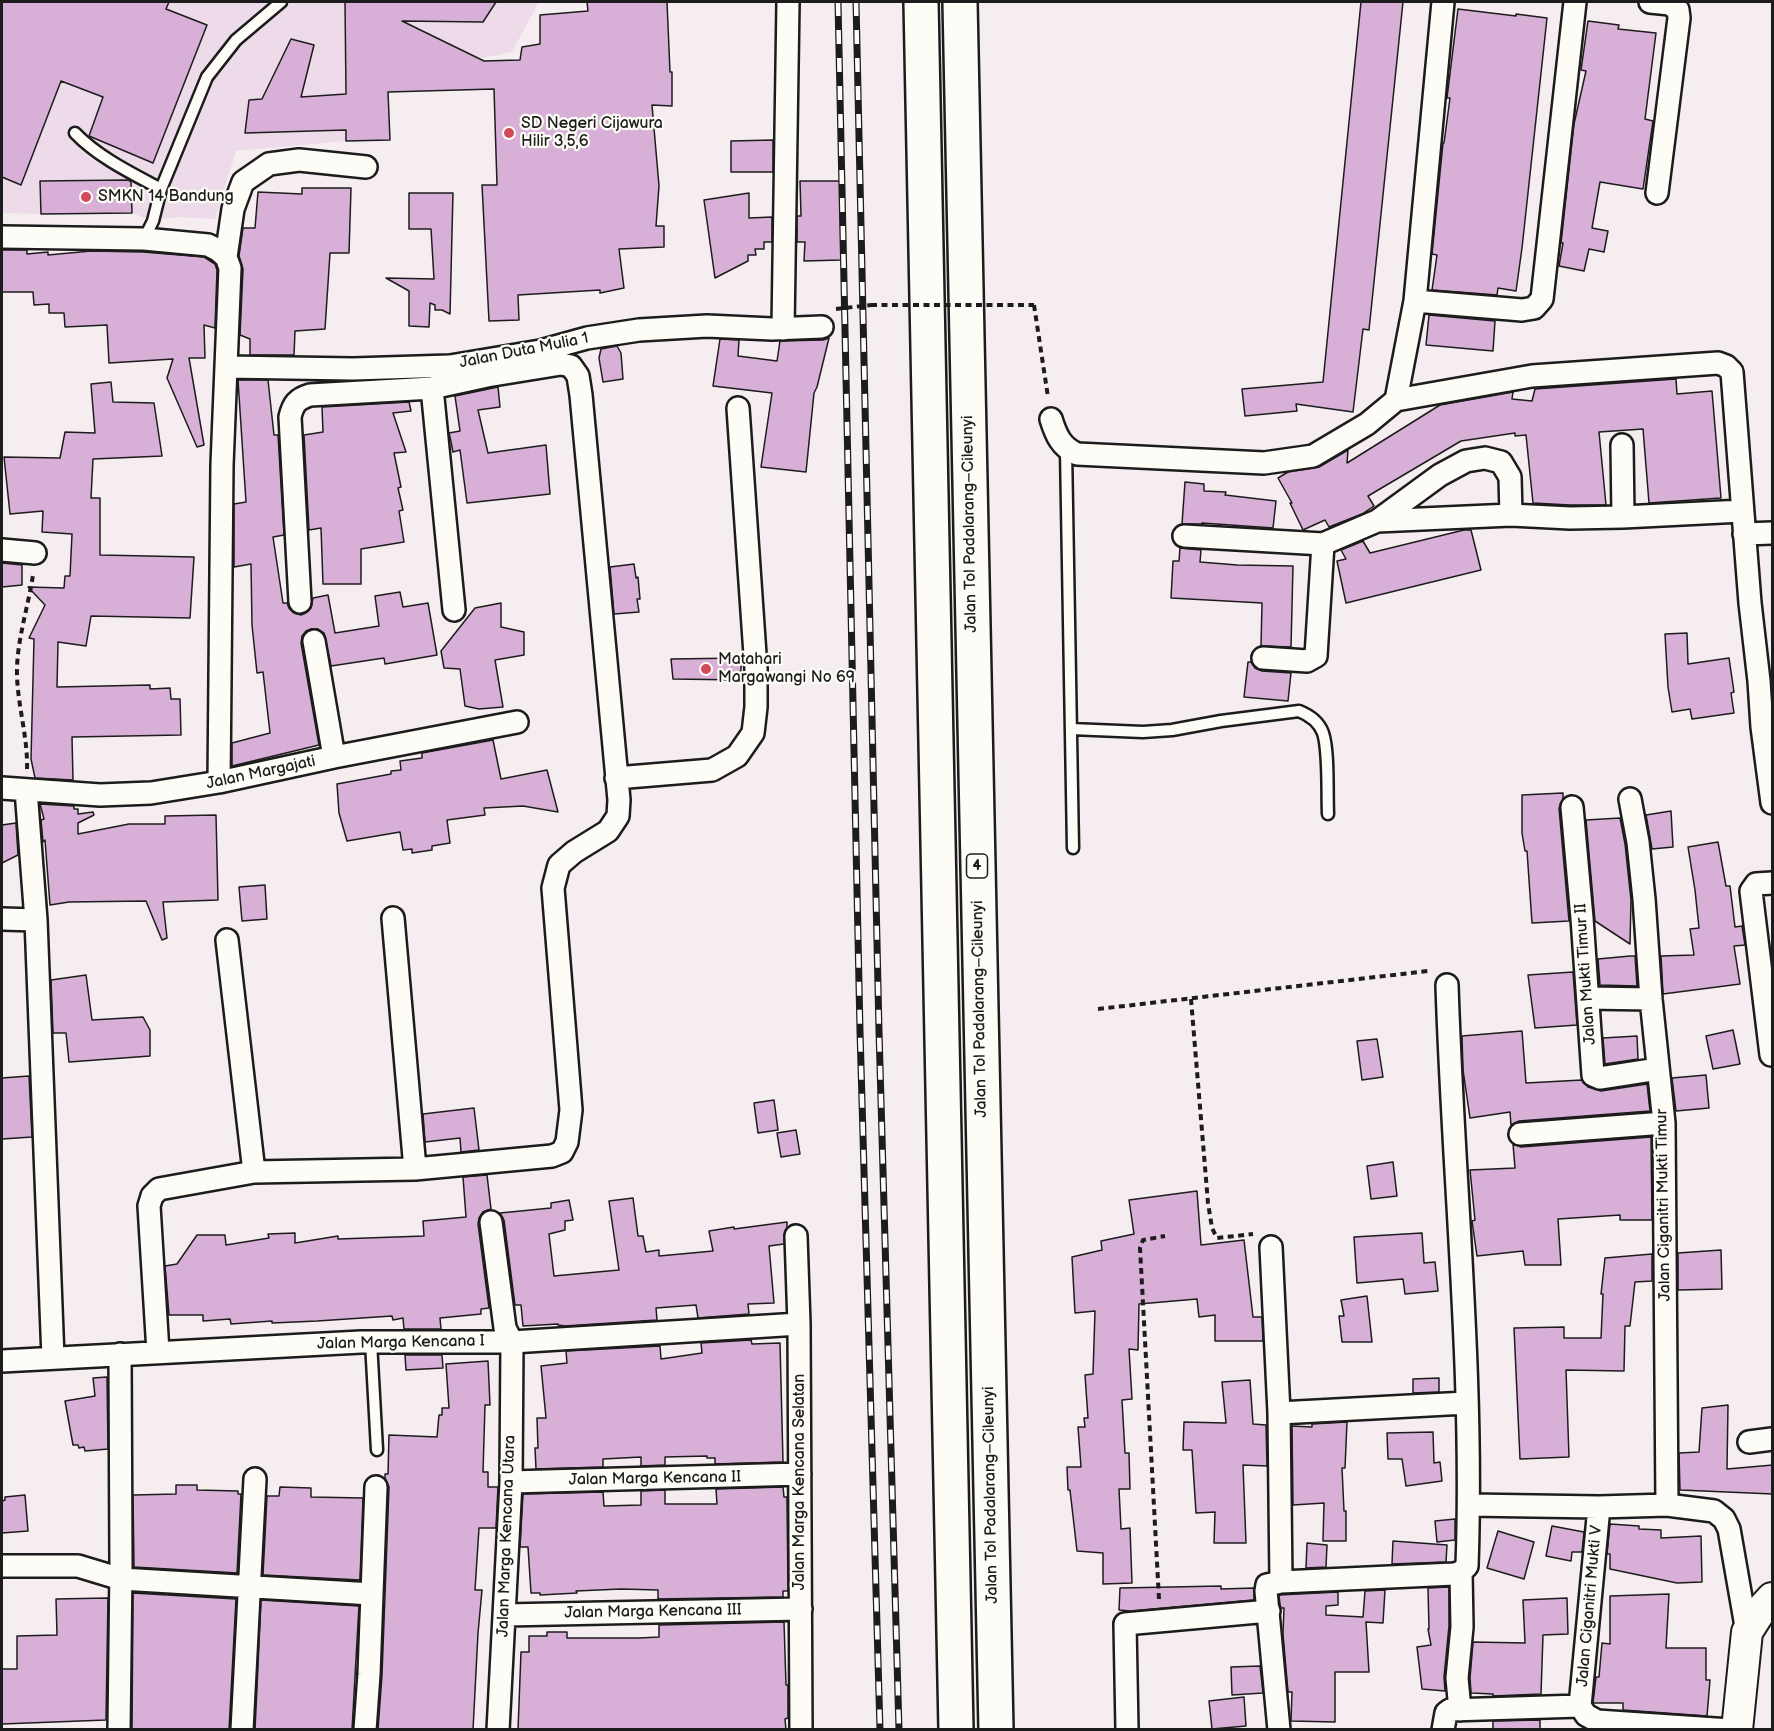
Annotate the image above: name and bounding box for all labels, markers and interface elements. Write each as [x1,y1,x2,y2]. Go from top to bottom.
place label: SD Negeri Cijawura Hilir 3,5,6 [521,114,663,152]
marker: SD Negeri Cijawura Hilir 3,5,6 [502,126,516,140]
place label: SMKN 14 Bandung [98,187,234,207]
marker: SMKN 14 Bandung [79,190,93,204]
street label: Jalan Duta Mulia 1 [458,329,590,373]
street label: Jalan Tol Padalarang–Cileunyi [959,415,981,633]
place label: Matahari Margawangi No 69 [718,650,855,688]
marker: Matahari Margawangi No 69 [699,662,713,676]
street label: Jalan Margajati [205,752,317,794]
road number: 4 [966,854,988,878]
street label: Jalan Tol Padalarang–Cileunyi [969,900,991,1118]
street label: Jalan Mukti Timur II [1571,903,1601,1045]
street label: Jalan Ciganitri Mukti Timur [1653,1109,1675,1301]
street label: Jalan Marga Kencana I [317,1332,485,1354]
street label: Jalan Marga Kencana Selatan [790,1374,810,1590]
street label: Jalan Tol Padalarang–Cileunyi [980,1386,1002,1604]
street label: Jalan Marga Kencana Utara [494,1435,520,1637]
street label: Jalan Marga Kencana II [569,1468,741,1490]
street label: Jalan Ciganitri Mukti V [1573,1525,1607,1687]
street label: Jalan Marga Kencana III [564,1601,742,1623]

